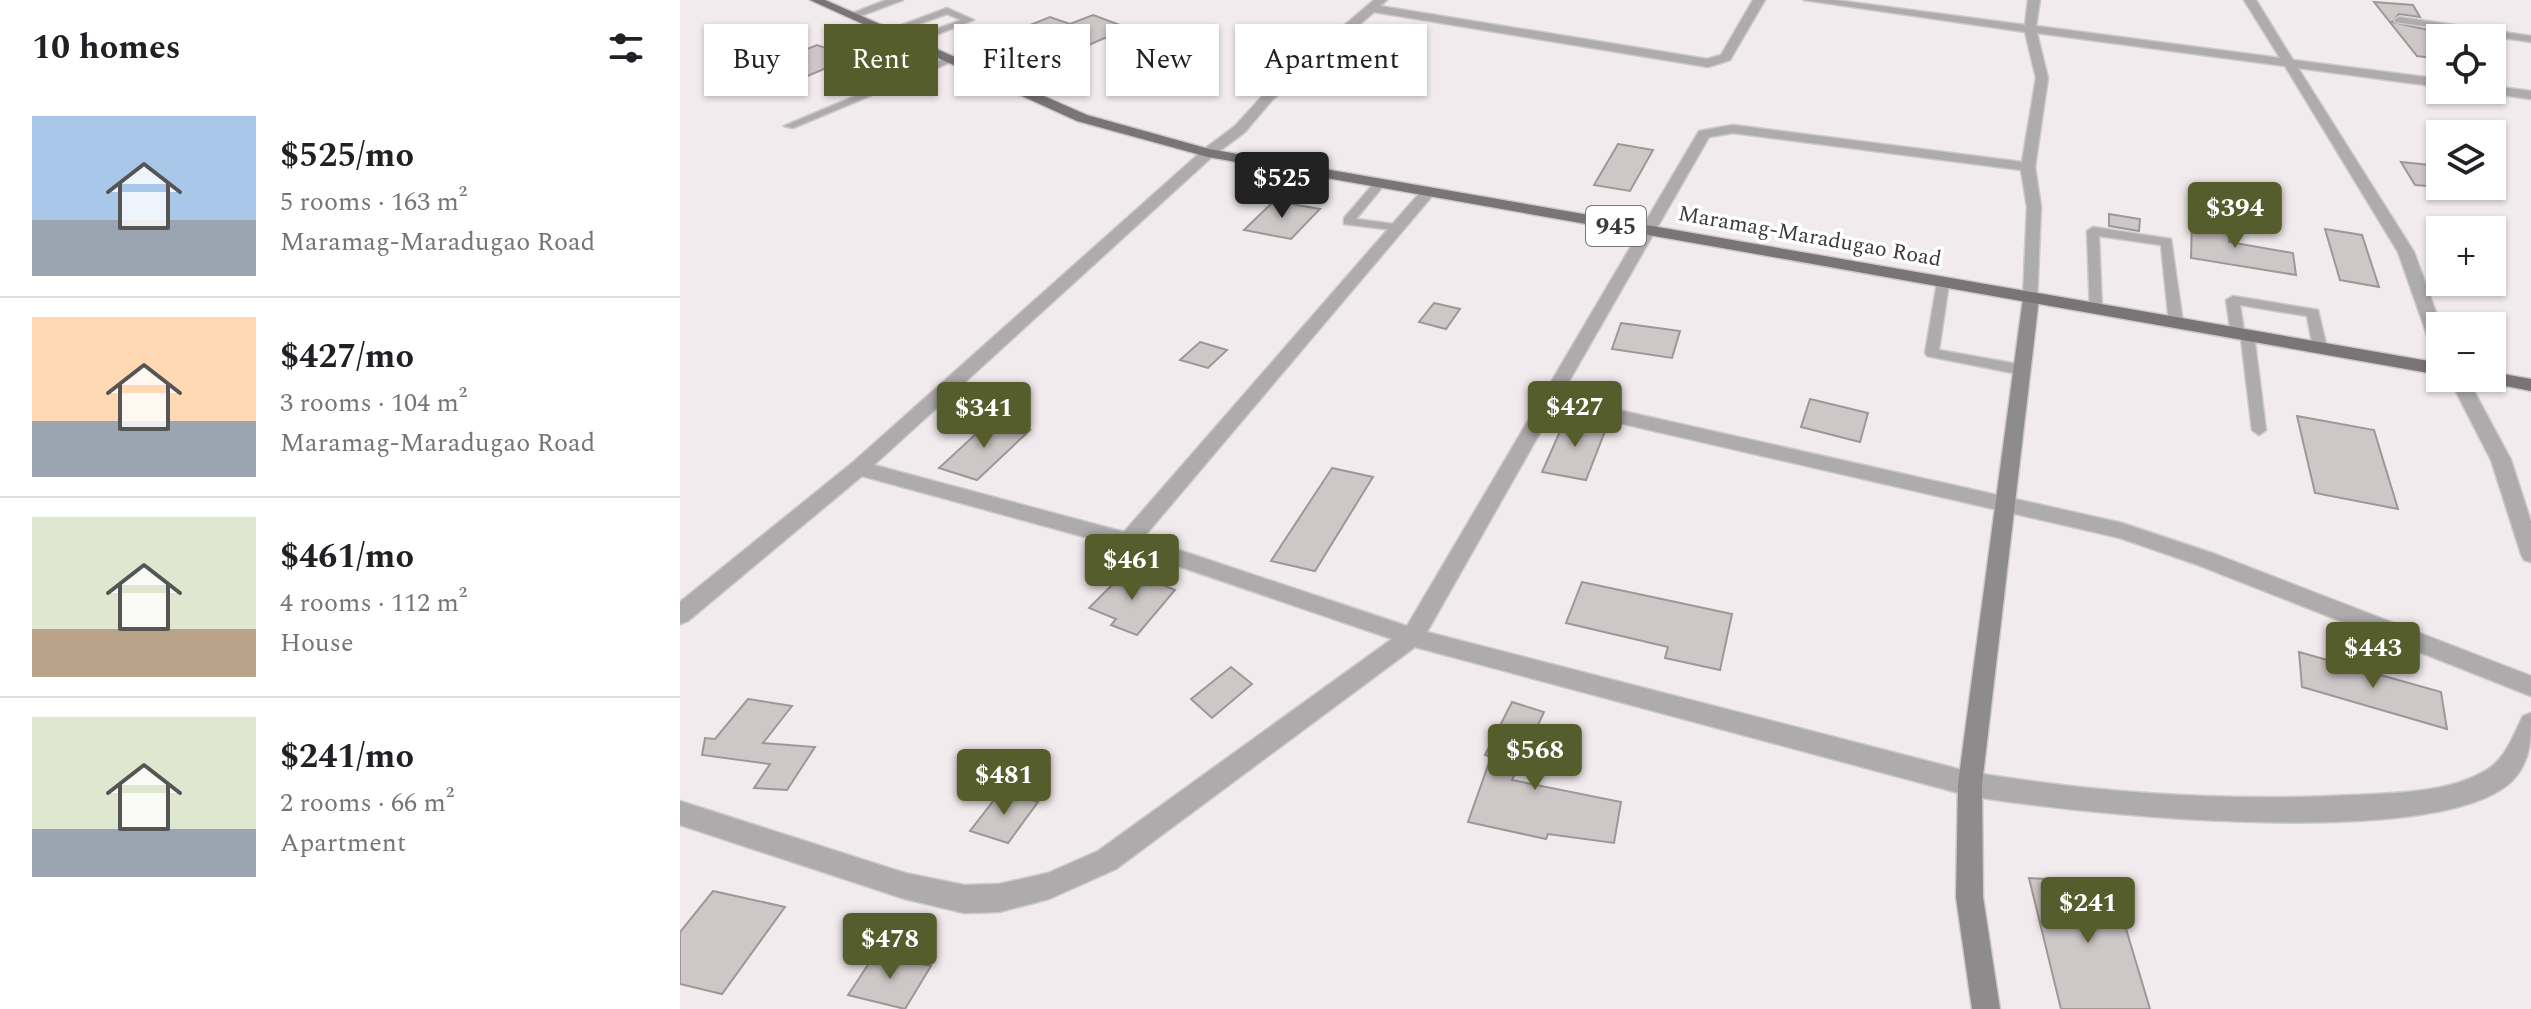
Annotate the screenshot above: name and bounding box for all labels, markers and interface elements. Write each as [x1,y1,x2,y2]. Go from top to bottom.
text: 10 homes [32,22,181,74]
chip: Buy [704,24,808,96]
chip: Rent [824,24,938,96]
chip: Filters [954,24,1090,96]
chip: New [1106,24,1219,96]
chip: Apartment [1235,24,1427,96]
map controls [2426,24,2506,392]
button: locate [2426,24,2506,104]
icon: filters [604,26,648,70]
button: layers [2426,120,2506,200]
text: $525/mo [280,130,414,182]
icon: home [96,148,192,244]
pin: $525 [1235,152,1329,220]
text: $525 [1253,158,1311,198]
text: 5 rooms · 163 m² [280,182,467,222]
pin: $394 [2188,182,2282,250]
text: $394 [2206,188,2264,228]
street label: Maramag-Maradugao Road [1676,197,1944,276]
road number: 945 [1586,206,1646,246]
button: + [2426,216,2506,296]
text: Maramag-Maradugao Road [280,222,595,262]
button: − [2426,312,2506,392]
text: $427/mo [280,331,414,383]
icon: home [96,349,192,445]
pin: $427 [1528,381,1622,449]
pin: $341 [937,382,1031,450]
text: 3 rooms · 104 m² [280,383,467,423]
text: $427 [1546,387,1604,427]
text: $341 [955,388,1013,428]
text: Maramag-Maradugao Road [280,423,595,463]
text: $461/mo [280,531,414,583]
pin: $461 [1085,534,1179,602]
text: $461 [1103,540,1161,580]
icon: home [96,549,192,645]
text: 4 rooms · 112 m² [280,583,467,623]
pin: $443 [2326,622,2420,690]
text: House [280,623,354,663]
text: $443 [2344,628,2402,668]
pin: $568 [1488,724,1582,792]
text: $568 [1506,730,1564,770]
text: $241/mo [280,731,414,783]
icon: home [96,749,192,845]
pin: $481 [957,749,1051,817]
text: $481 [975,755,1033,795]
text: 2 rooms · 66 m² [280,783,454,823]
text: Apartment [280,823,406,863]
pin: $241 [2041,877,2135,945]
text: $241 [2059,883,2117,923]
pin: $478 [843,913,937,981]
text: $478 [861,919,919,959]

